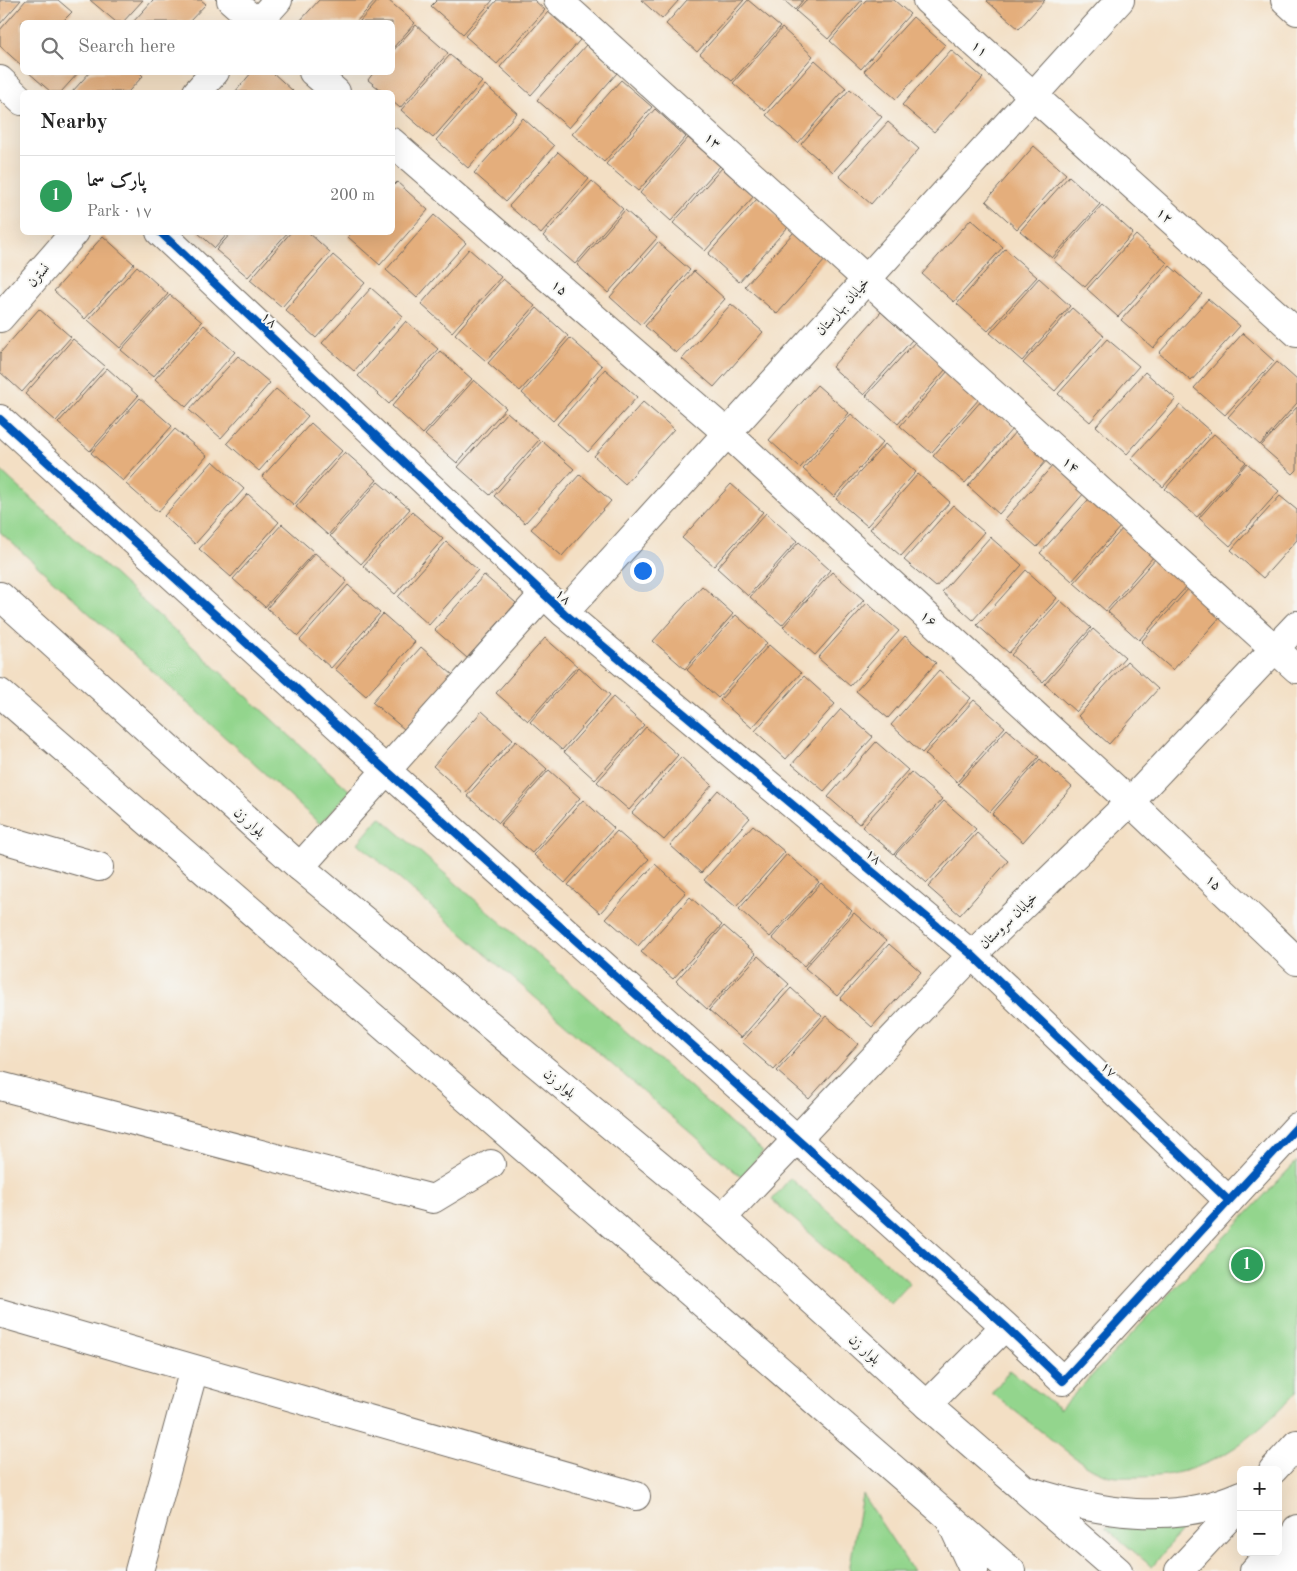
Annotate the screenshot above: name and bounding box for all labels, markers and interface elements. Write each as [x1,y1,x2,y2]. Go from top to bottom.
search box [20,20,395,75]
icon: search [38,34,66,62]
text: Search here [78,38,175,57]
street label: ۱۱ [969,38,990,59]
text: Nearby [40,112,108,133]
street label: ۱۳ [702,130,723,151]
text: پارک سما [87,172,146,191]
text: 1 [51,188,61,204]
text: 200 m [330,188,375,204]
text: Park · ۱۷ [87,204,152,220]
street label: ۱۲ [1154,205,1175,226]
street label: نسترن [25,261,52,290]
street label: خیابان بهارستان [813,275,874,340]
street label: ۱۵ [549,277,570,298]
street label: ۱۸ [259,309,280,330]
street label: ۱۴ [1060,454,1081,475]
your location [630,558,656,584]
street label: ۱۸ [553,586,574,607]
street label: ۱۶ [918,608,939,629]
street label: بلوار زن [230,805,268,841]
street label: ۱۸ [863,846,884,867]
street label: ۱۵ [1203,872,1224,893]
street label: خیابان سروستان [977,890,1042,953]
street label: ۱۷ [1098,1059,1119,1080]
street label: بلوار زن [540,1067,578,1102]
pin: 1 [1231,1246,1263,1284]
street label: بلوار زن [845,1332,883,1368]
map controls [1237,1466,1282,1556]
button: + [1237,1466,1282,1511]
button: − [1237,1511,1282,1556]

